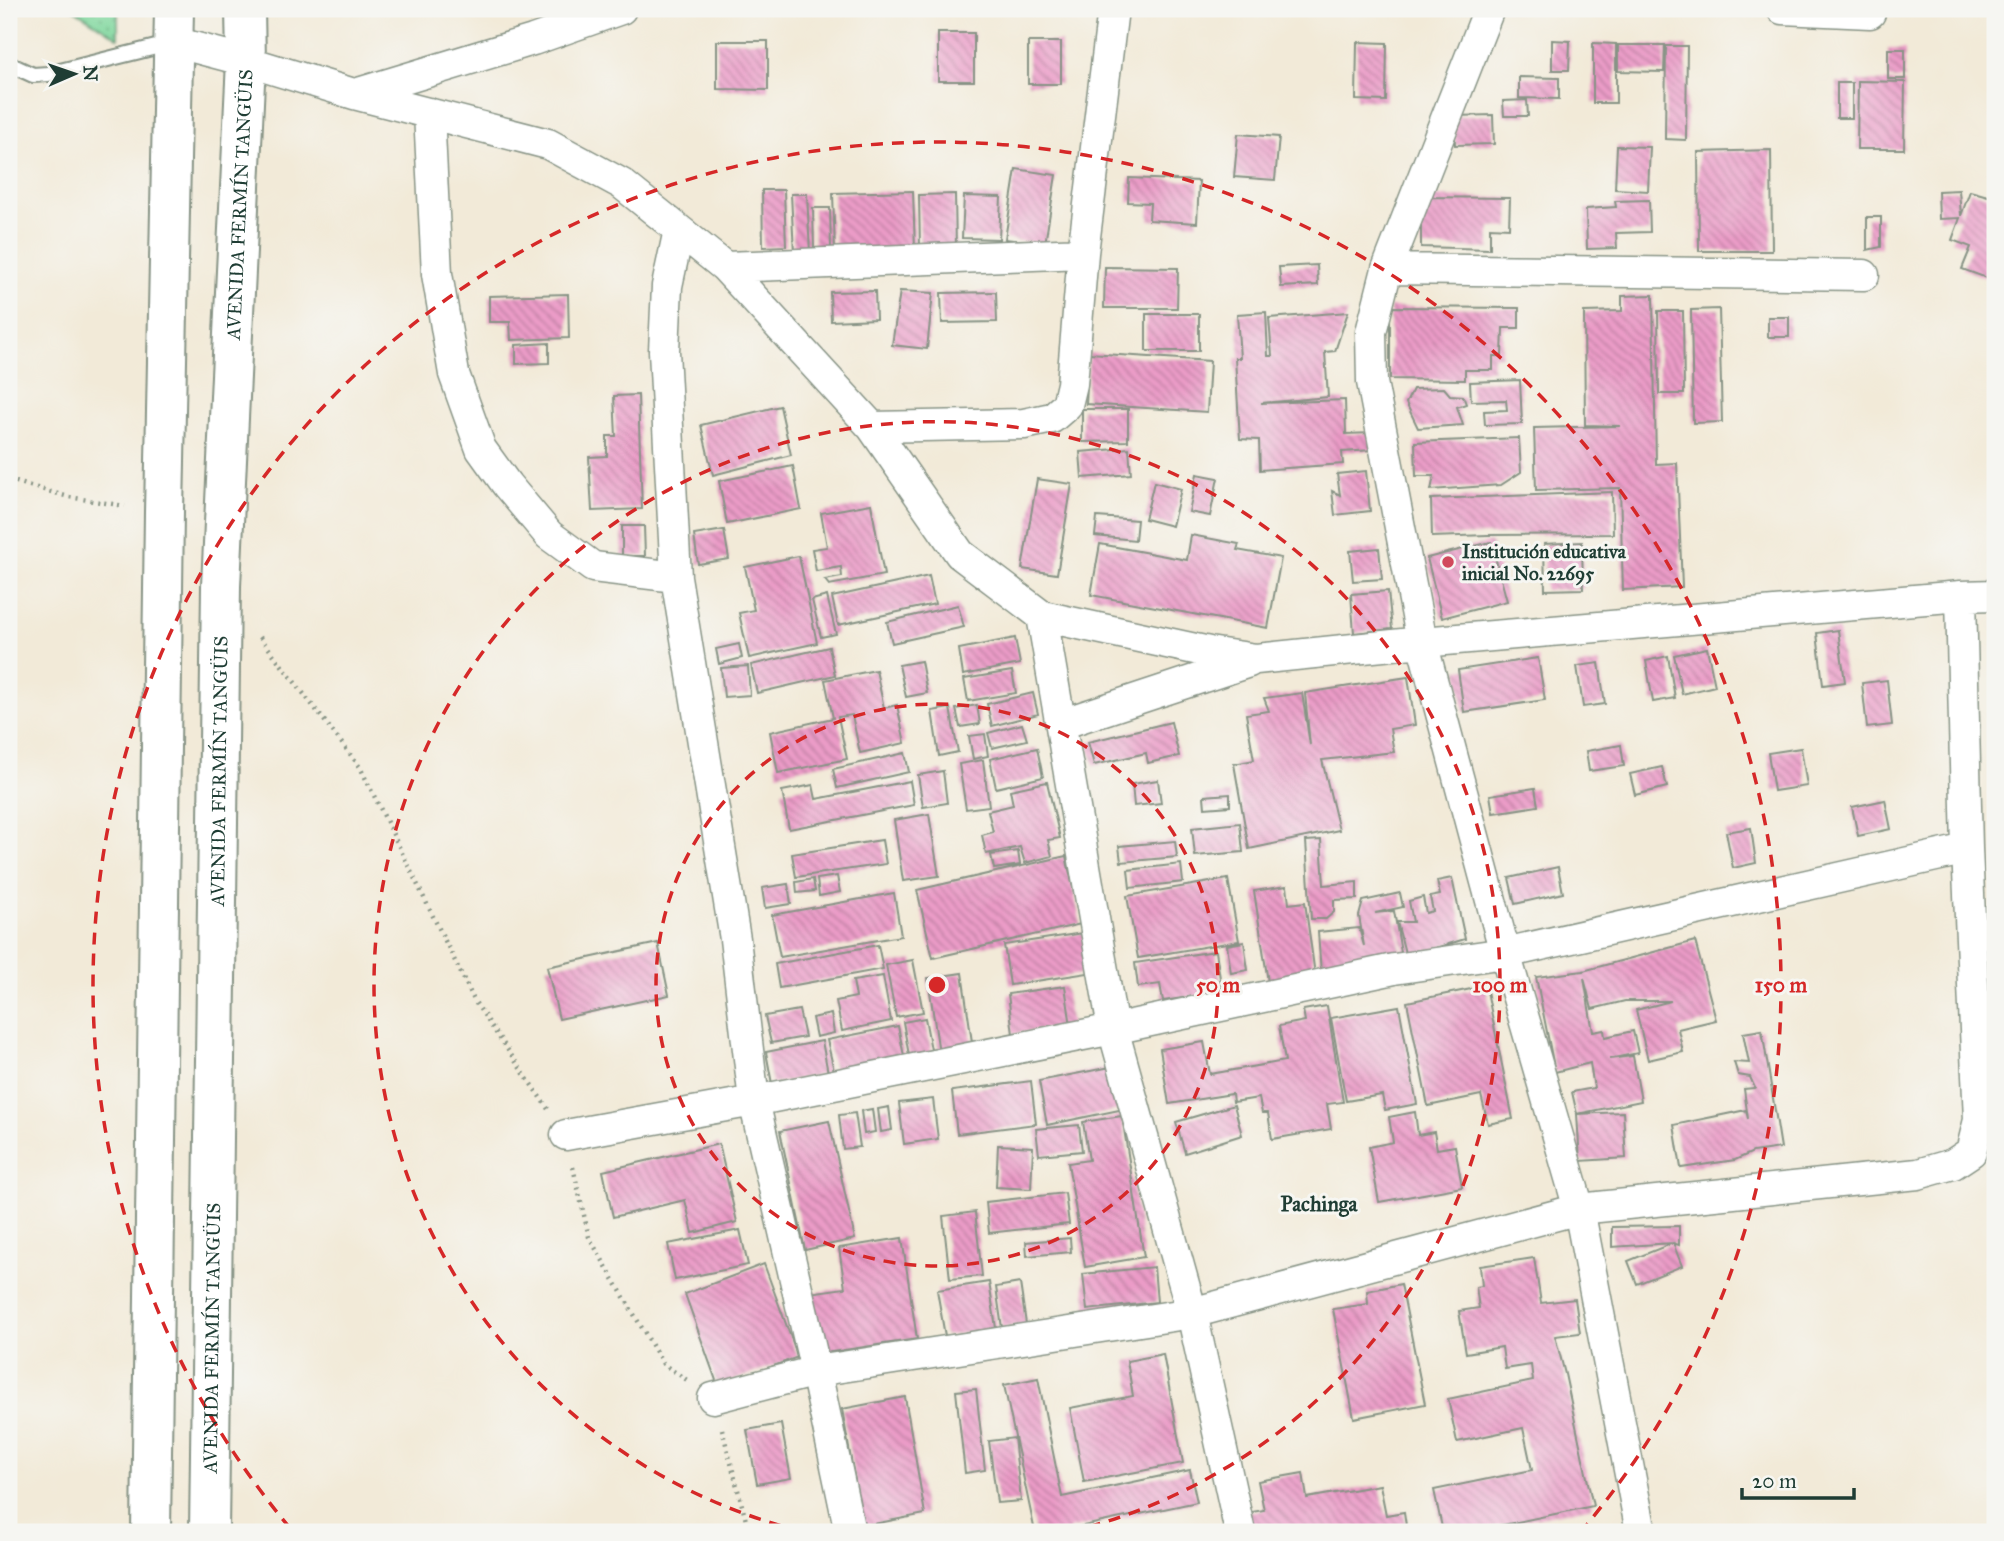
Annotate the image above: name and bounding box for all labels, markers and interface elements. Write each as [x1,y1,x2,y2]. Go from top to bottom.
north arrow [38,38,108,108]
text: N [79,65,102,82]
street label: AVENIDA FERMÍN TANGÜIS [222,69,258,341]
place label: Institución educativa inicial No. 22695 [1462,540,1627,586]
marker: Institución educativa inicial No. 22695 [1440,554,1456,570]
street label: AVENIDA FERMÍN TANGÜIS [206,635,232,908]
text: 50 m [1196,972,1240,998]
text: 100 m [1473,972,1528,998]
text: 150 m [1755,972,1807,998]
centre of rings [925,973,949,997]
district label: Pachinga [1281,1191,1359,1217]
street label: AVENIDA FERMÍN TANGÜIS [199,1202,225,1475]
scale bar [1742,1457,1854,1501]
text: 20 m [1752,1468,1797,1494]

